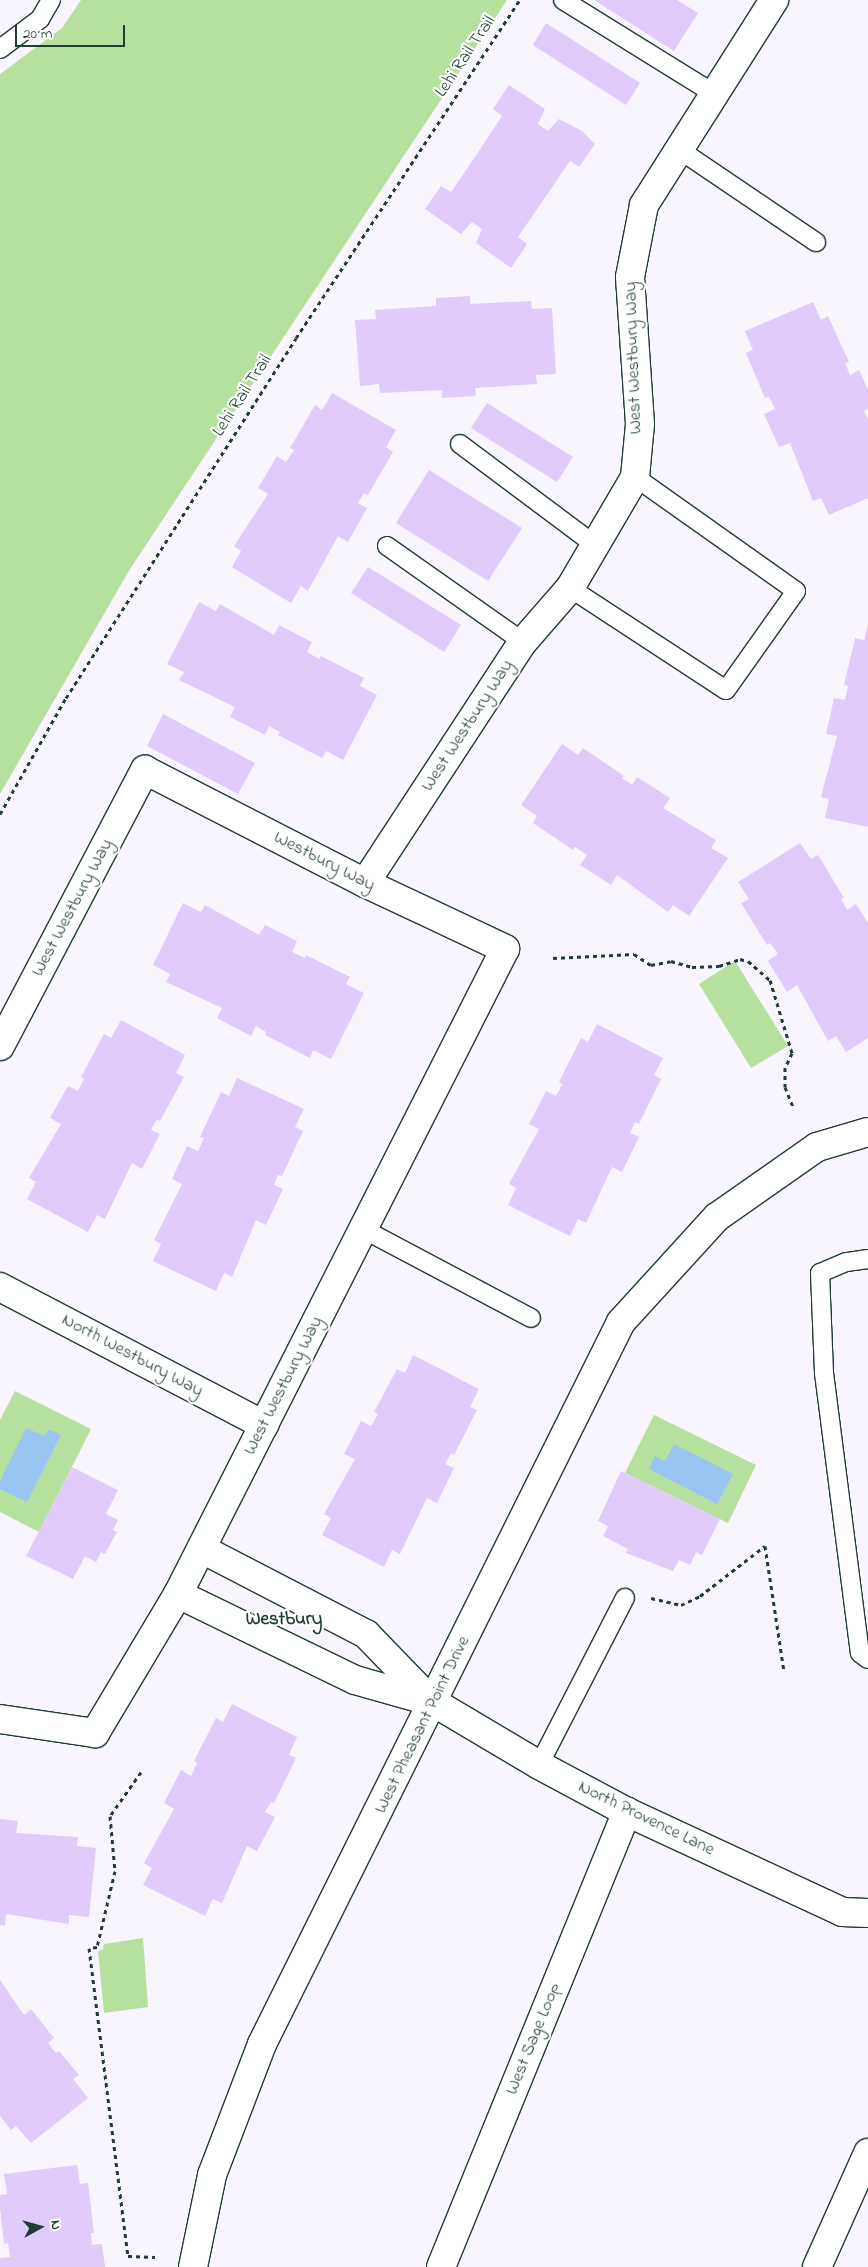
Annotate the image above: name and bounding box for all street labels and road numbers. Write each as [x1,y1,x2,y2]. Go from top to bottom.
street label: Lehi Rail Trail [431,12,501,102]
street label: West Westbury Way [621,281,647,435]
street label: Lehi Rail Trail [209,351,277,441]
street label: West Westbury Way [417,656,519,796]
street label: Westbury Way [270,827,378,897]
street label: West Westbury Way [28,836,118,980]
street label: North Westbury Way [58,1310,206,1402]
street label: West Westbury Way [240,1313,328,1459]
street label: West Pheasant Point Drive [371,1633,475,1817]
street label: North Provence Lane [574,1777,718,1861]
street label: West Sage Loop [502,1980,566,2098]

